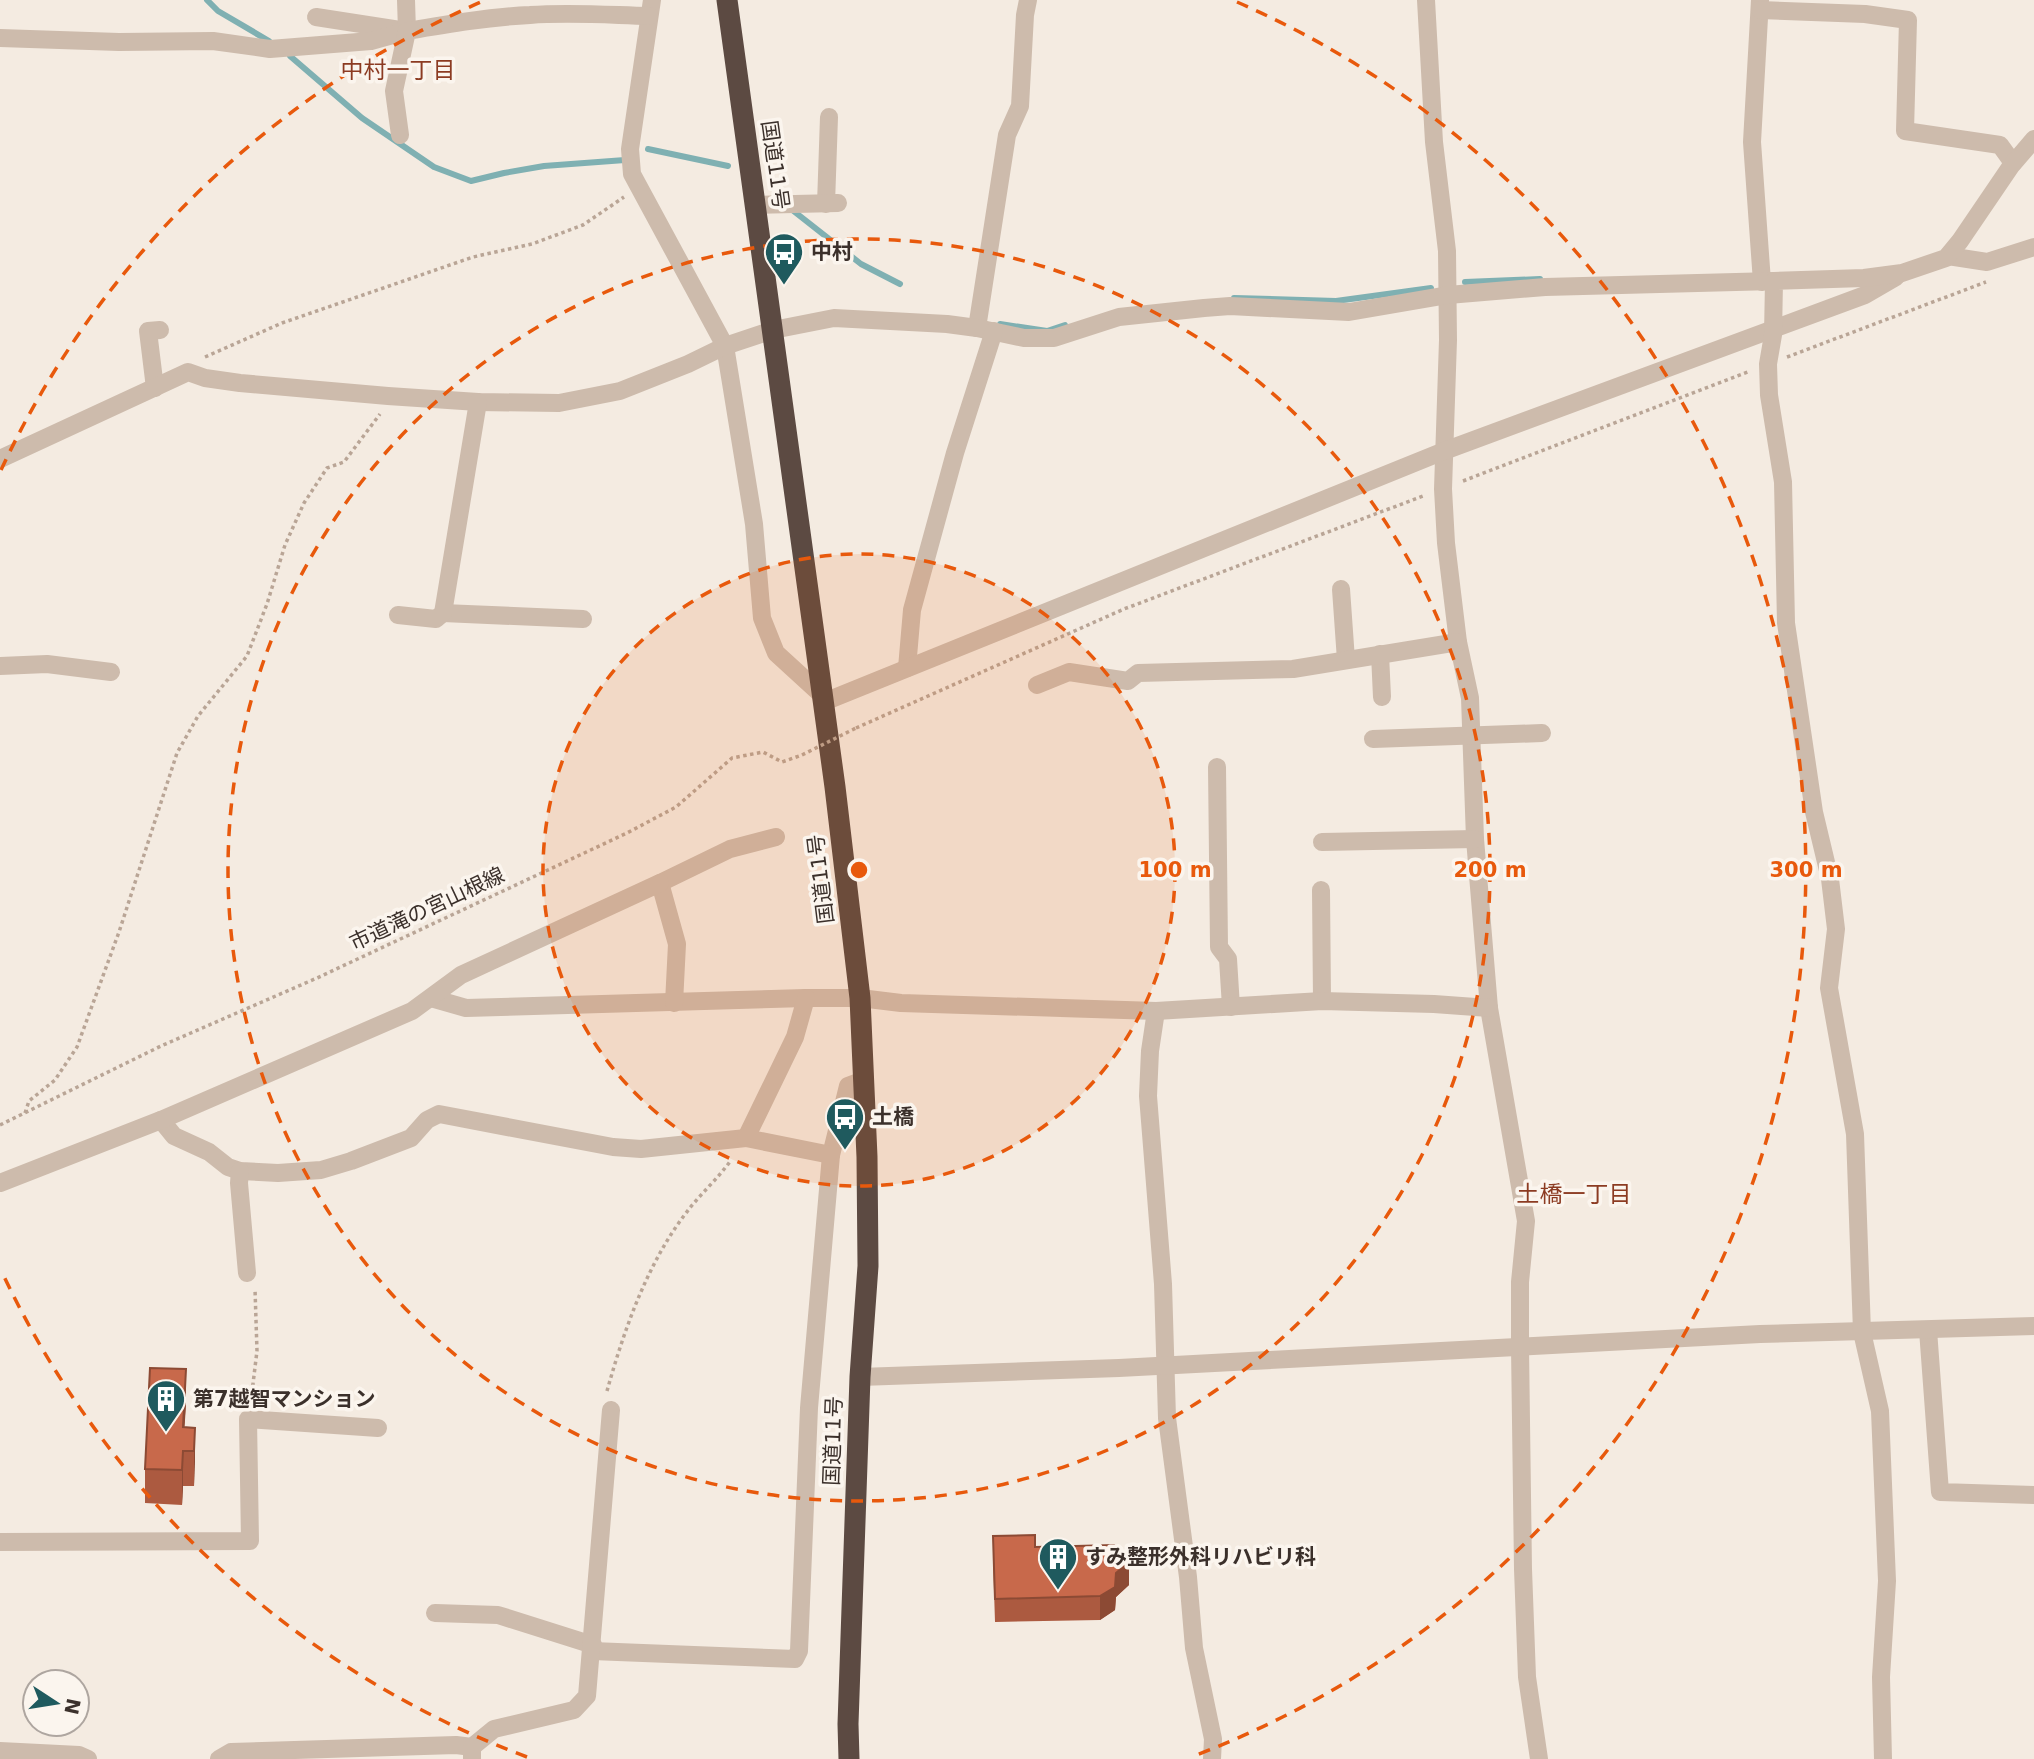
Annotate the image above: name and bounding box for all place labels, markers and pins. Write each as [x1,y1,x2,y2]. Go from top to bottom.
bus stop icon: 中村 [763,231,805,286]
place label: 中村 [811,240,853,264]
centre of rings [847,858,871,882]
bus stop icon: 土橋 [824,1096,866,1151]
place label: 土橋 [872,1105,914,1129]
building icon: 第7越智マンション [145,1378,187,1433]
place label: 第7越智マンション [193,1387,376,1411]
building icon: すみ整形外科リハビリ科 [1037,1536,1079,1591]
place label: すみ整形外科リハビリ科 [1085,1545,1316,1569]

